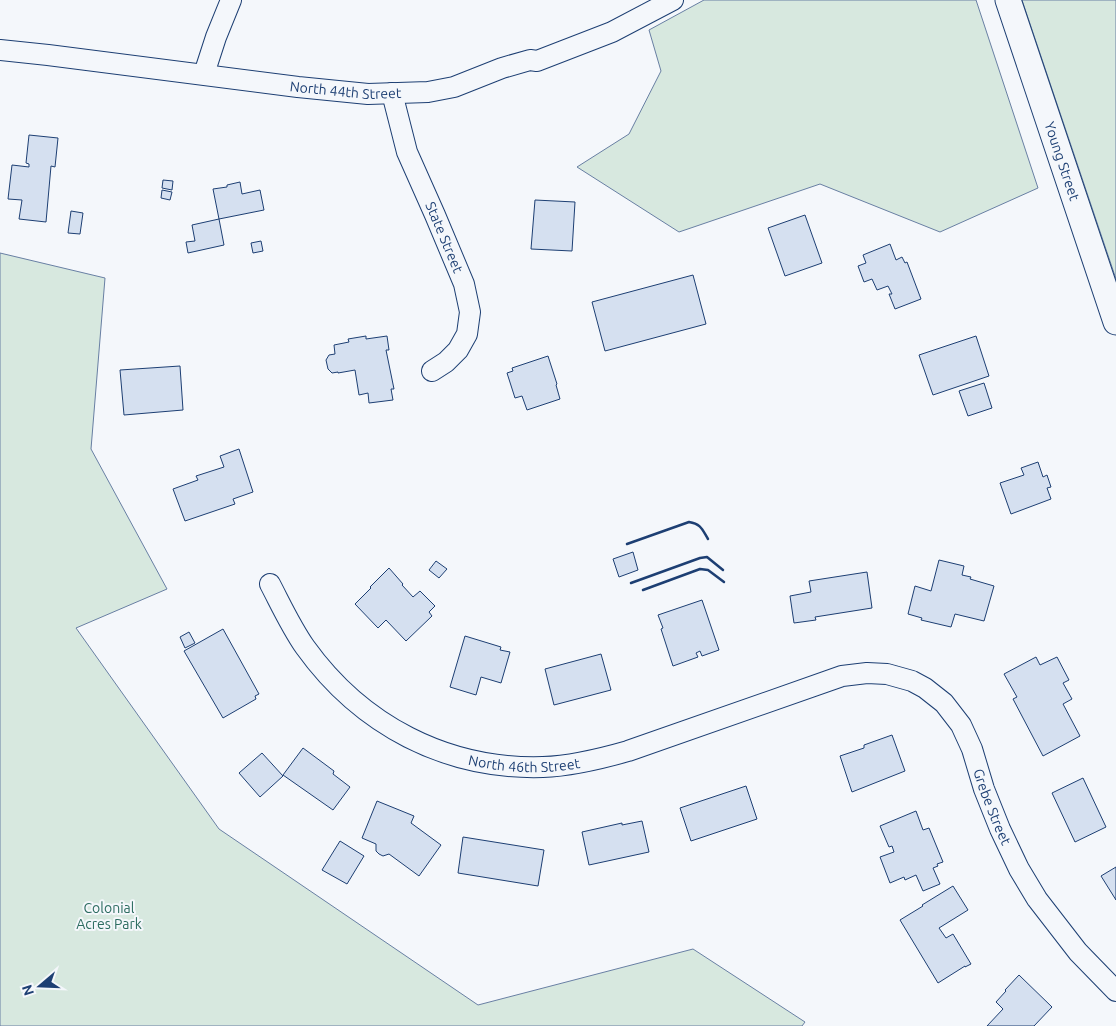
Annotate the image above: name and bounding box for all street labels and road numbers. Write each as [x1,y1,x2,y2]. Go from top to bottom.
street label: North 44th Street [289,78,402,102]
street label: Young Street [1041,120,1083,203]
street label: State Street [422,199,467,276]
street label: North 46th Street [467,752,582,775]
street label: Grebe Street [970,767,1015,848]

